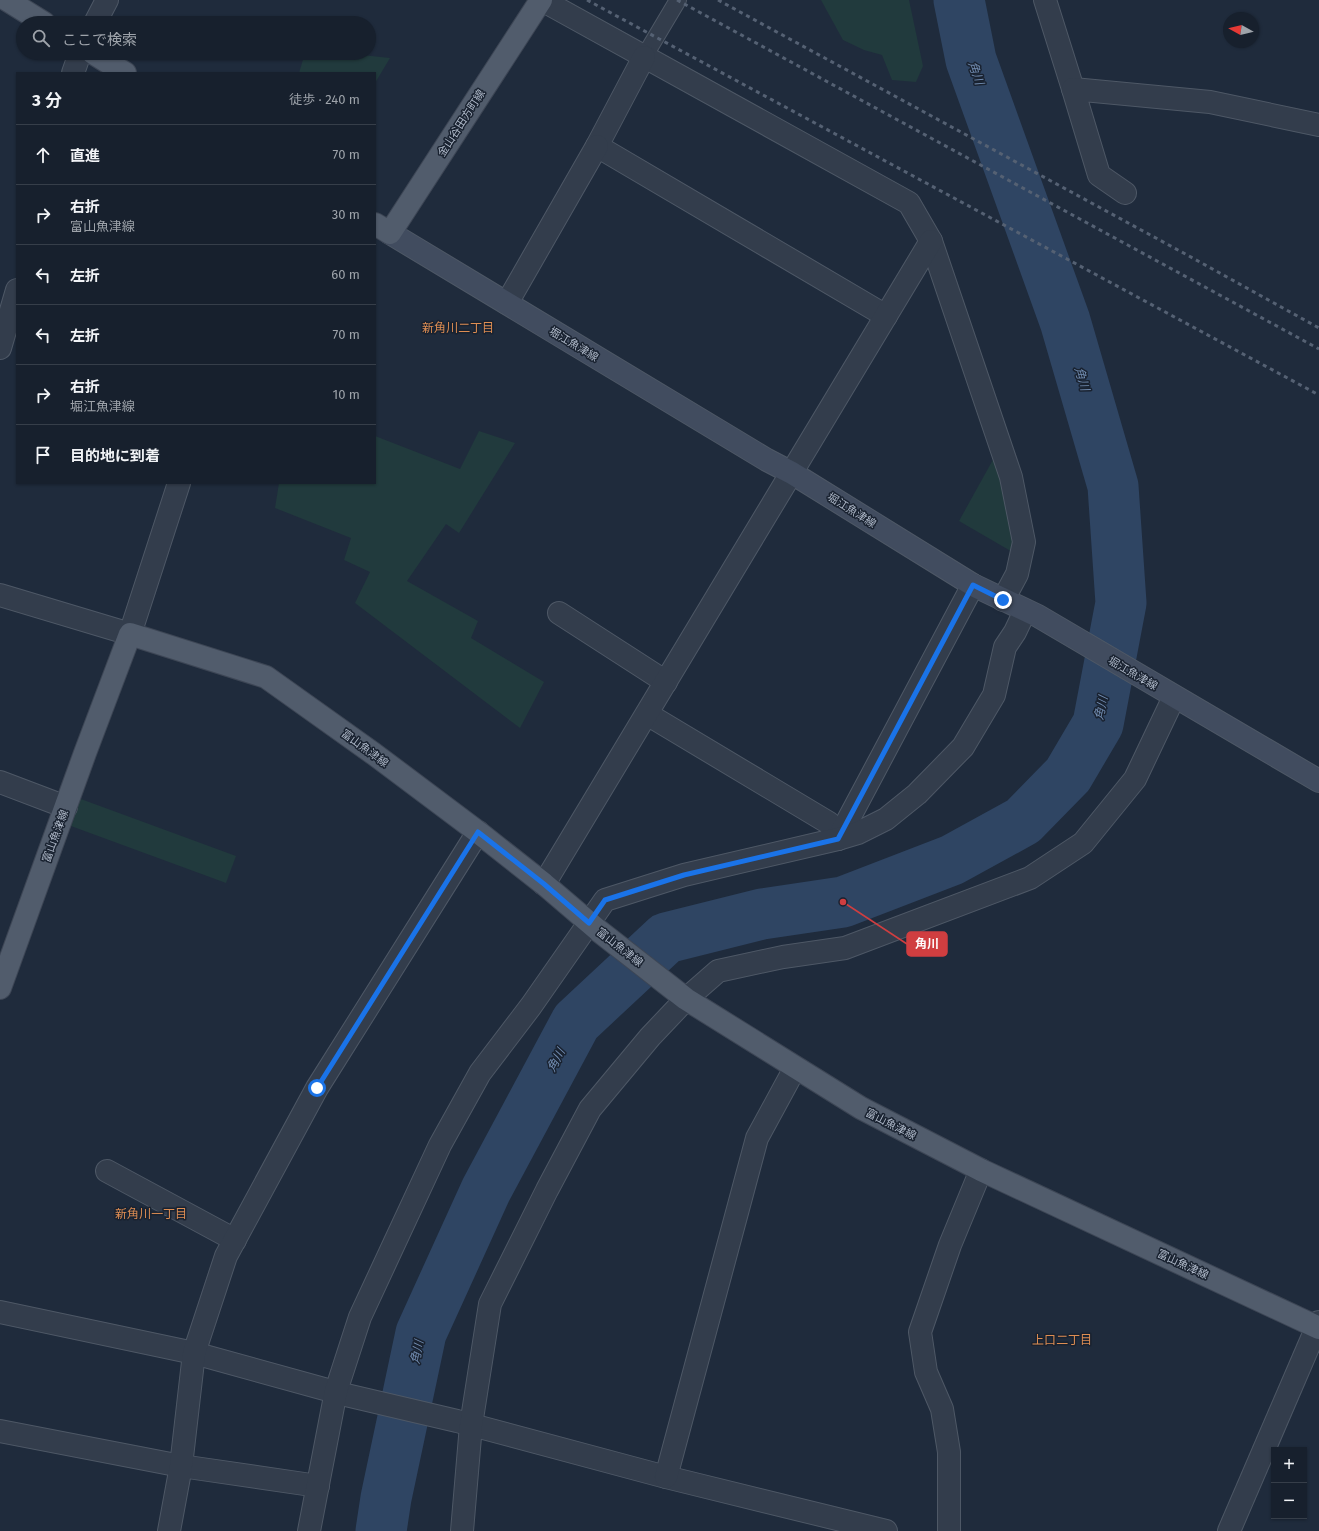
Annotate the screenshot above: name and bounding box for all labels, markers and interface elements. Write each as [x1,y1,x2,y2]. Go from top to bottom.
north arrow [1223,12,1259,48]
search box [16,16,376,60]
icon: search [30,27,52,49]
text: ここで検索 [62,31,137,49]
water label: 角川 [965,59,987,89]
street label: 金山谷田方町線 [435,87,488,159]
text: 3 分 [32,90,62,111]
text: 徒歩 · 240 m [289,92,360,107]
icon: ahead [32,144,54,166]
text: 直進 [70,147,100,165]
text: 70 m [333,147,360,162]
text: 右折 [70,198,100,216]
icon: right [32,204,54,226]
text: 30 m [332,207,360,222]
text: 富山魚津線 [70,219,135,234]
icon: left [32,264,54,286]
text: 左折 [70,267,100,285]
text: 60 m [331,267,360,282]
district label: 新角川二丁目 [422,321,494,335]
icon: left [32,324,54,346]
street label: 堀江魚津線 [547,325,601,364]
text: 左折 [70,327,100,345]
text: 70 m [333,327,360,342]
water label: 角川 [1072,366,1093,394]
text: 右折 [70,378,100,396]
icon: right [32,384,54,406]
text: 10 m [333,387,360,402]
text: 堀江魚津線 [70,399,135,414]
icon: arrive [32,444,54,466]
text: 目的地に到着 [70,447,160,465]
street label: 堀江魚津線 [825,490,879,531]
route end [994,591,1012,609]
street label: 堀江魚津線 [1106,654,1160,693]
water label: 角川 [1092,693,1111,721]
street label: 富山魚津線 [339,727,391,770]
street label: 富山魚津線 [40,808,71,864]
street label: 富山魚津線 [594,925,645,969]
callout: 角川 [907,932,947,956]
text: 角川 [915,937,939,951]
water label: 角川 [544,1044,569,1074]
route start [308,1079,326,1097]
street label: 富山魚津線 [863,1106,918,1143]
district label: 新角川一丁目 [115,1207,187,1221]
street label: 富山魚津線 [1155,1247,1210,1282]
district label: 上口二丁目 [1032,1333,1092,1347]
water label: 角川 [408,1337,427,1365]
map controls [1271,1447,1307,1519]
button: + [1271,1447,1307,1483]
button: − [1271,1483,1307,1519]

